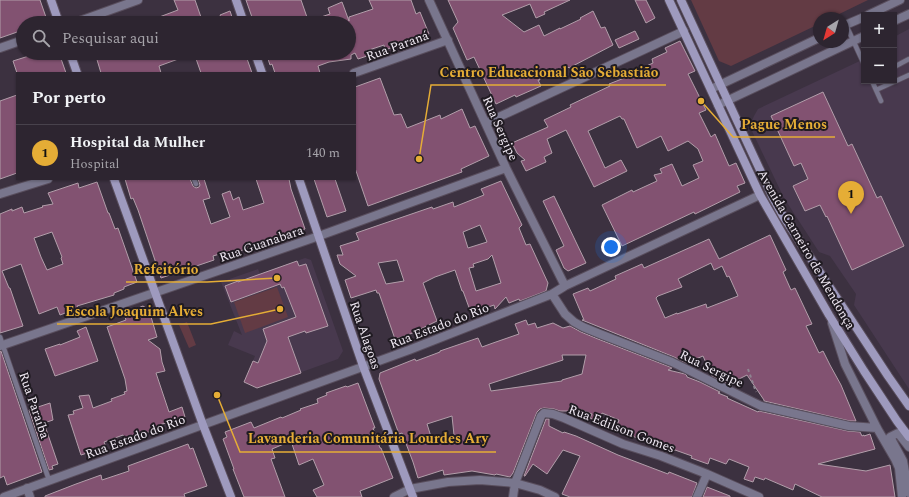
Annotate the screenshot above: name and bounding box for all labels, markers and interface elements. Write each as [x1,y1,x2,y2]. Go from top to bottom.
north arrow [813,12,849,48]
map controls [861,12,897,84]
button: + [861,12,897,48]
search box [16,16,356,60]
street label: Rua Paraná [363,25,432,67]
icon: search [30,27,52,49]
text: Pesquisar aqui [62,27,159,50]
button: − [861,48,897,84]
callout: Centro Educacional São Sebastião [431,59,666,85]
text: Centro Educacional São Sebastião [440,62,659,83]
text: Por perto [32,85,106,111]
street label: Rua Sergipe [477,93,523,164]
callout: Pague Menos [733,111,835,137]
text: Pague Menos [741,114,827,135]
text: Hospital da Mulher [70,131,205,154]
text: 1 [41,143,49,163]
text: 140 m [306,143,340,163]
text: Hospital [70,154,119,174]
street label: Avenida Carneiro de Mendonça [752,166,861,334]
pin: 1 [838,181,864,214]
street label: Rua Guanabara [216,220,307,268]
your location [601,237,621,257]
callout: Refeitório [126,256,207,282]
text: Refeitório [133,259,199,280]
callout: Escola Joaquim Alves [57,298,211,324]
street label: Rua Alagoas [344,298,386,372]
street label: Rua Estado do Rio [387,298,492,354]
text: Escola Joaquim Alves [65,301,203,322]
street label: Rua Sergipe [676,345,747,393]
street label: Rua Paraíba [13,369,55,442]
street label: Rua Edilson Gomes [565,399,678,458]
street label: Rua Estado do Rio [83,410,188,464]
callout: Lavanderia Comunitária Lourdes Ary [240,426,496,452]
text: Lavanderia Comunitária Lourdes Ary [248,428,489,449]

